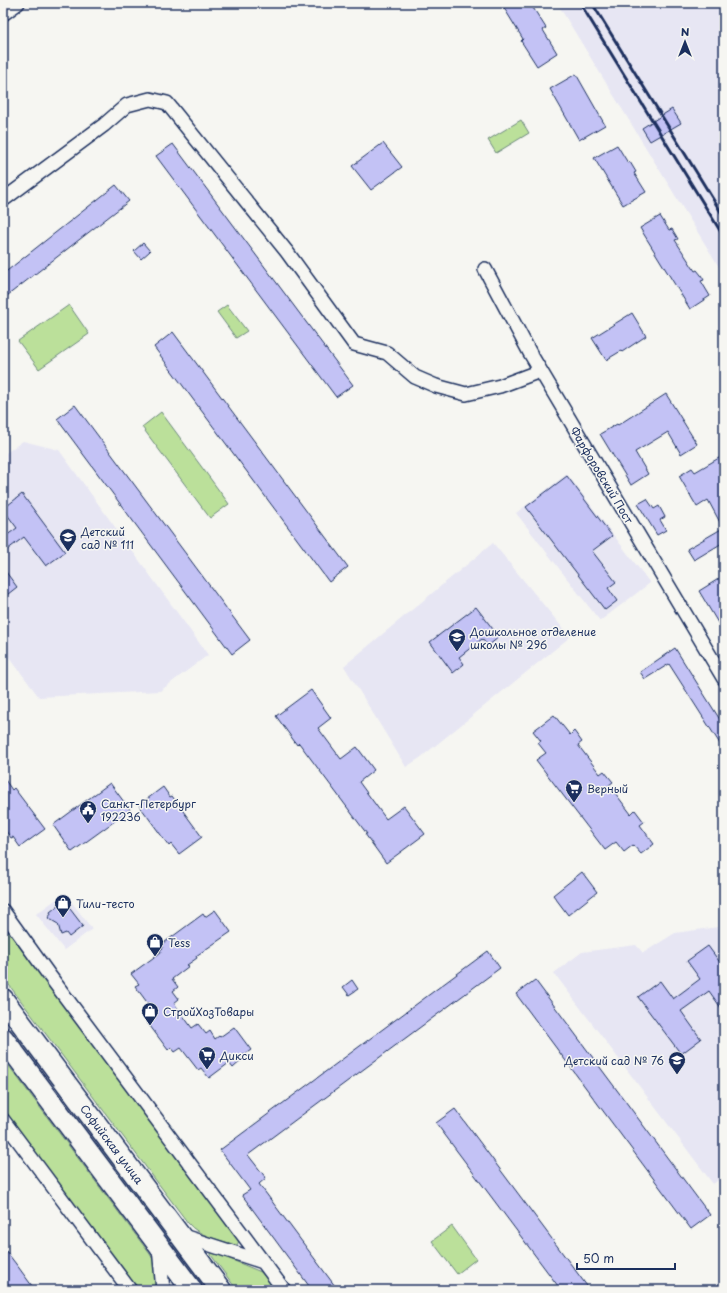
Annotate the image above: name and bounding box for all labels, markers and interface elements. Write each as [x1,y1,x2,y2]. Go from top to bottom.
north arrow [665,22,705,62]
text: N [681,23,690,40]
street label: Фарфоровский Пост [566,423,638,527]
place label: Детский сад № 111 [80,523,134,553]
school or university icon: Детский сад № 111 [58,527,78,552]
place label: Дошкольное отделение школы № 296 [469,623,596,653]
school or university icon: Дошкольное отделение школы № 296 [447,627,467,652]
supermarket icon: Верный [564,778,584,803]
place label: Верный [587,780,628,797]
place label: Санкт-Петербург 192236 [101,795,196,825]
public building icon: Санкт-Петербург 192236 [78,799,98,824]
shop icon: Тили-тесто [53,893,73,918]
place label: Тили-тесто [76,895,135,912]
shop icon: Tess [145,932,165,957]
place label: Tess [168,934,190,951]
shop icon: СтройХозТовары [140,1001,160,1026]
place label: СтройХозТовары [163,1003,254,1020]
supermarket icon: Дикси [197,1045,217,1070]
place label: Дикси [219,1047,254,1064]
school or university icon: Детский сад № 76 [667,1050,687,1075]
place label: Детский сад № 76 [564,1052,664,1069]
street label: Софийская улица [76,1101,148,1187]
scale bar [577,1245,675,1271]
text: 50 m [583,1249,614,1267]

